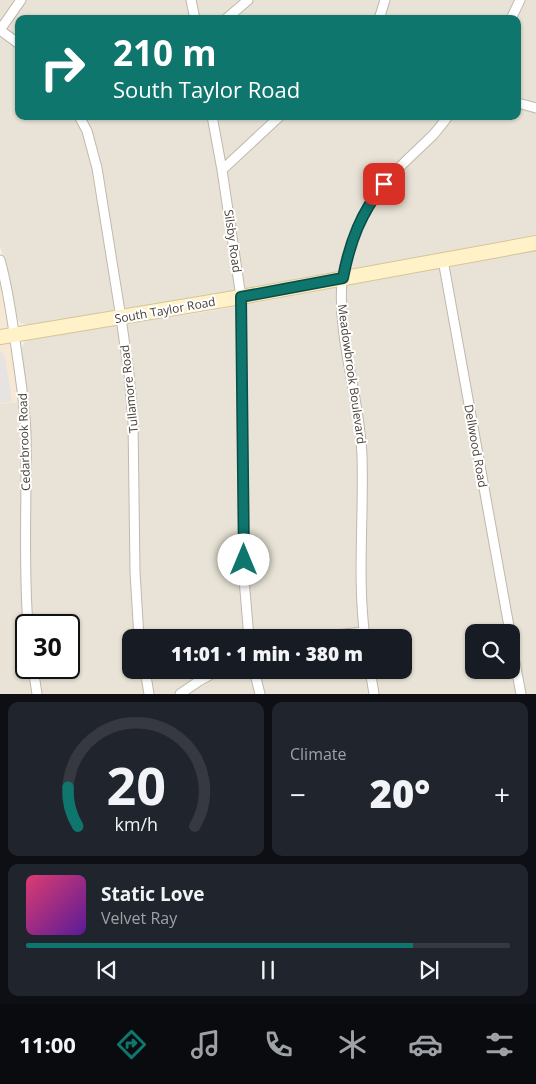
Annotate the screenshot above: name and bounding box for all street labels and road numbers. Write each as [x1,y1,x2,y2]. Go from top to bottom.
street label: Silsby Road [220,208,246,274]
street label: South Taylor Road [113,293,217,327]
street label: Meadowbrook Boulevard [334,303,370,445]
street label: Tullamore Road [116,344,142,434]
street label: Cedarbrook Road [14,393,34,491]
street label: Dellwood Road [460,403,492,489]

